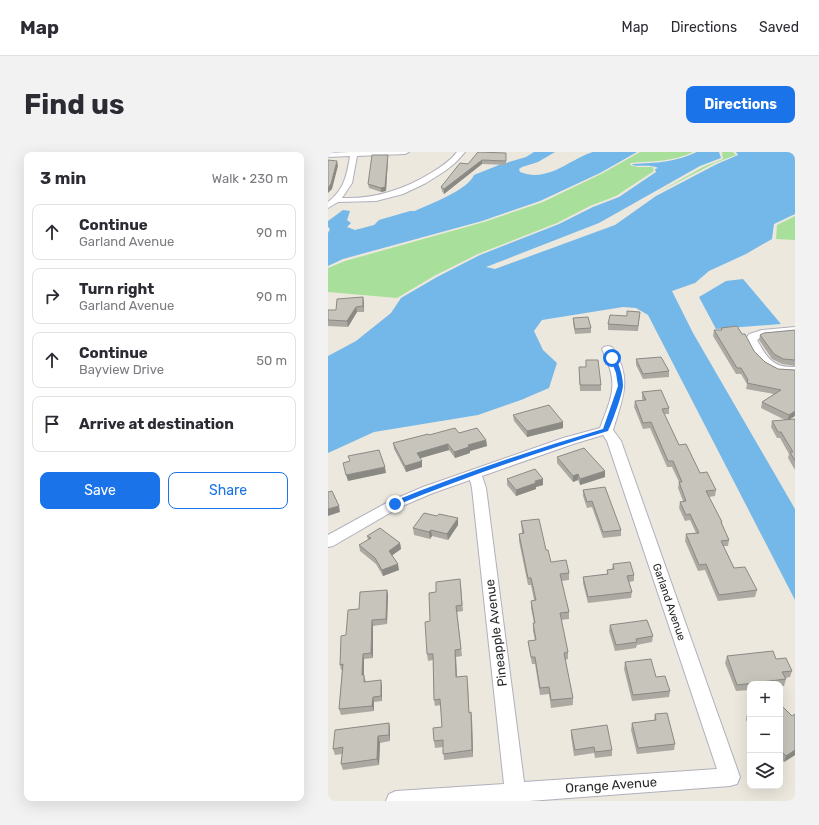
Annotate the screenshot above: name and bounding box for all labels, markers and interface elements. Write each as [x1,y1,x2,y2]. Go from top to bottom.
text: Map [20,16,59,39]
text: Map [622,19,649,36]
text: Directions [671,19,737,36]
text: Saved [759,19,799,36]
button: Directions [686,86,795,123]
text: Find us [24,88,124,121]
text: 3 min [40,168,86,188]
text: Walk · 230 m [212,171,288,186]
text: Continue [79,216,148,234]
icon: ahead [41,221,63,243]
text: 90 m [256,225,287,240]
text: Garland Avenue [79,234,174,249]
text: Turn right [79,280,154,298]
icon: right [41,285,63,307]
text: 90 m [256,289,287,304]
text: Garland Avenue [79,298,174,313]
text: Continue [79,344,148,362]
icon: ahead [41,349,63,371]
route start [603,349,621,367]
text: 50 m [256,353,287,368]
text: Bayview Drive [79,362,164,377]
icon: arrive [41,413,63,435]
text: Arrive at destination [79,415,234,433]
button: Save [40,472,160,509]
button: Share [168,472,288,509]
route end [386,495,404,513]
street label: Garland Avenue [650,562,688,642]
street label: Pineapple Avenue [482,578,510,688]
map controls [747,681,783,789]
button: + [747,681,783,717]
button: − [747,717,783,753]
button: layers [747,753,783,789]
street label: Orange Avenue [565,774,658,797]

